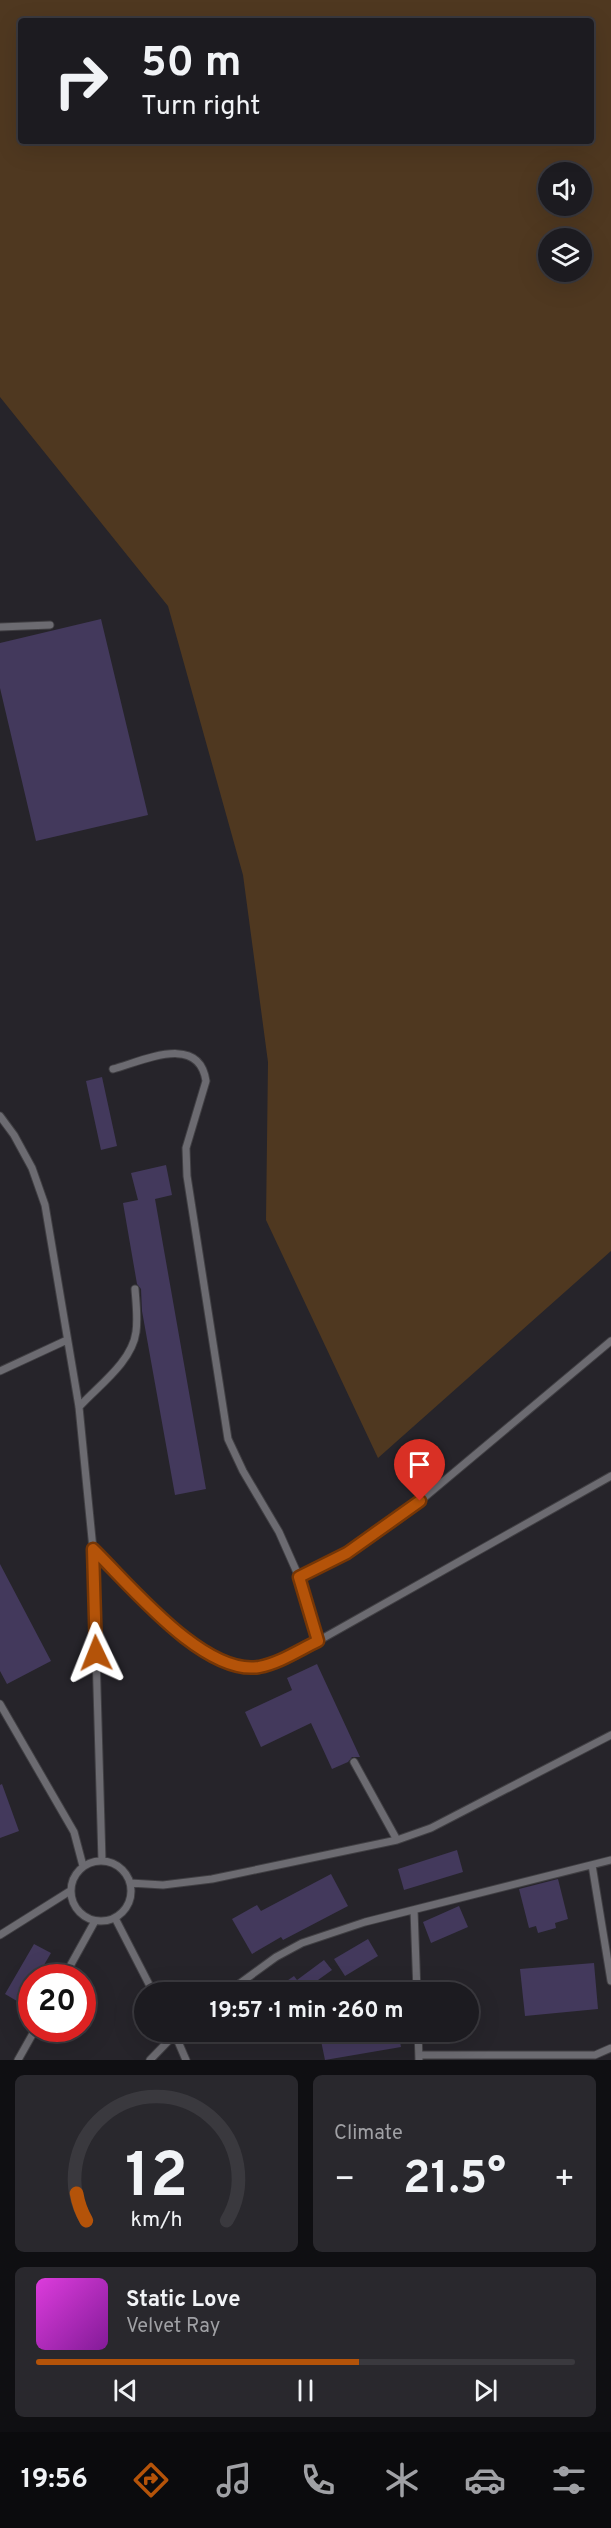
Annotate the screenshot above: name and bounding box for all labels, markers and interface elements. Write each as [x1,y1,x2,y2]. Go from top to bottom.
text: 50 m [141,38,242,91]
icon: right [42,42,120,120]
text: Turn right [141,90,260,124]
map controls [538,162,592,282]
button: sound [538,162,592,216]
button: layers [538,228,592,282]
pin [394,1439,445,1501]
icon: arrive [403,1448,436,1481]
position arrow [64,1621,128,1685]
speed limit sign: 20 [18,1964,96,2042]
text: 19:57 · 1 min · 260 m [210,1998,404,2025]
text: Climate [334,2121,403,2147]
text: 12 [125,2140,188,2219]
text: 21.5° [403,2152,506,2209]
text: − [334,2160,355,2202]
text: + [554,2160,575,2202]
text: km/h [130,2207,183,2234]
text: Static Love [126,2287,240,2314]
text: Velvet Ray [126,2314,220,2340]
icon: previous [109,2374,142,2407]
icon: pause [289,2374,322,2407]
icon: next [469,2374,502,2407]
icon: directions [130,2459,172,2501]
icon: music [213,2459,255,2501]
icon: phone [297,2459,339,2501]
icon: climate [381,2459,423,2501]
icon: car [464,2459,506,2501]
icon: filters [548,2459,590,2501]
text: 19:56 [21,2463,88,2497]

